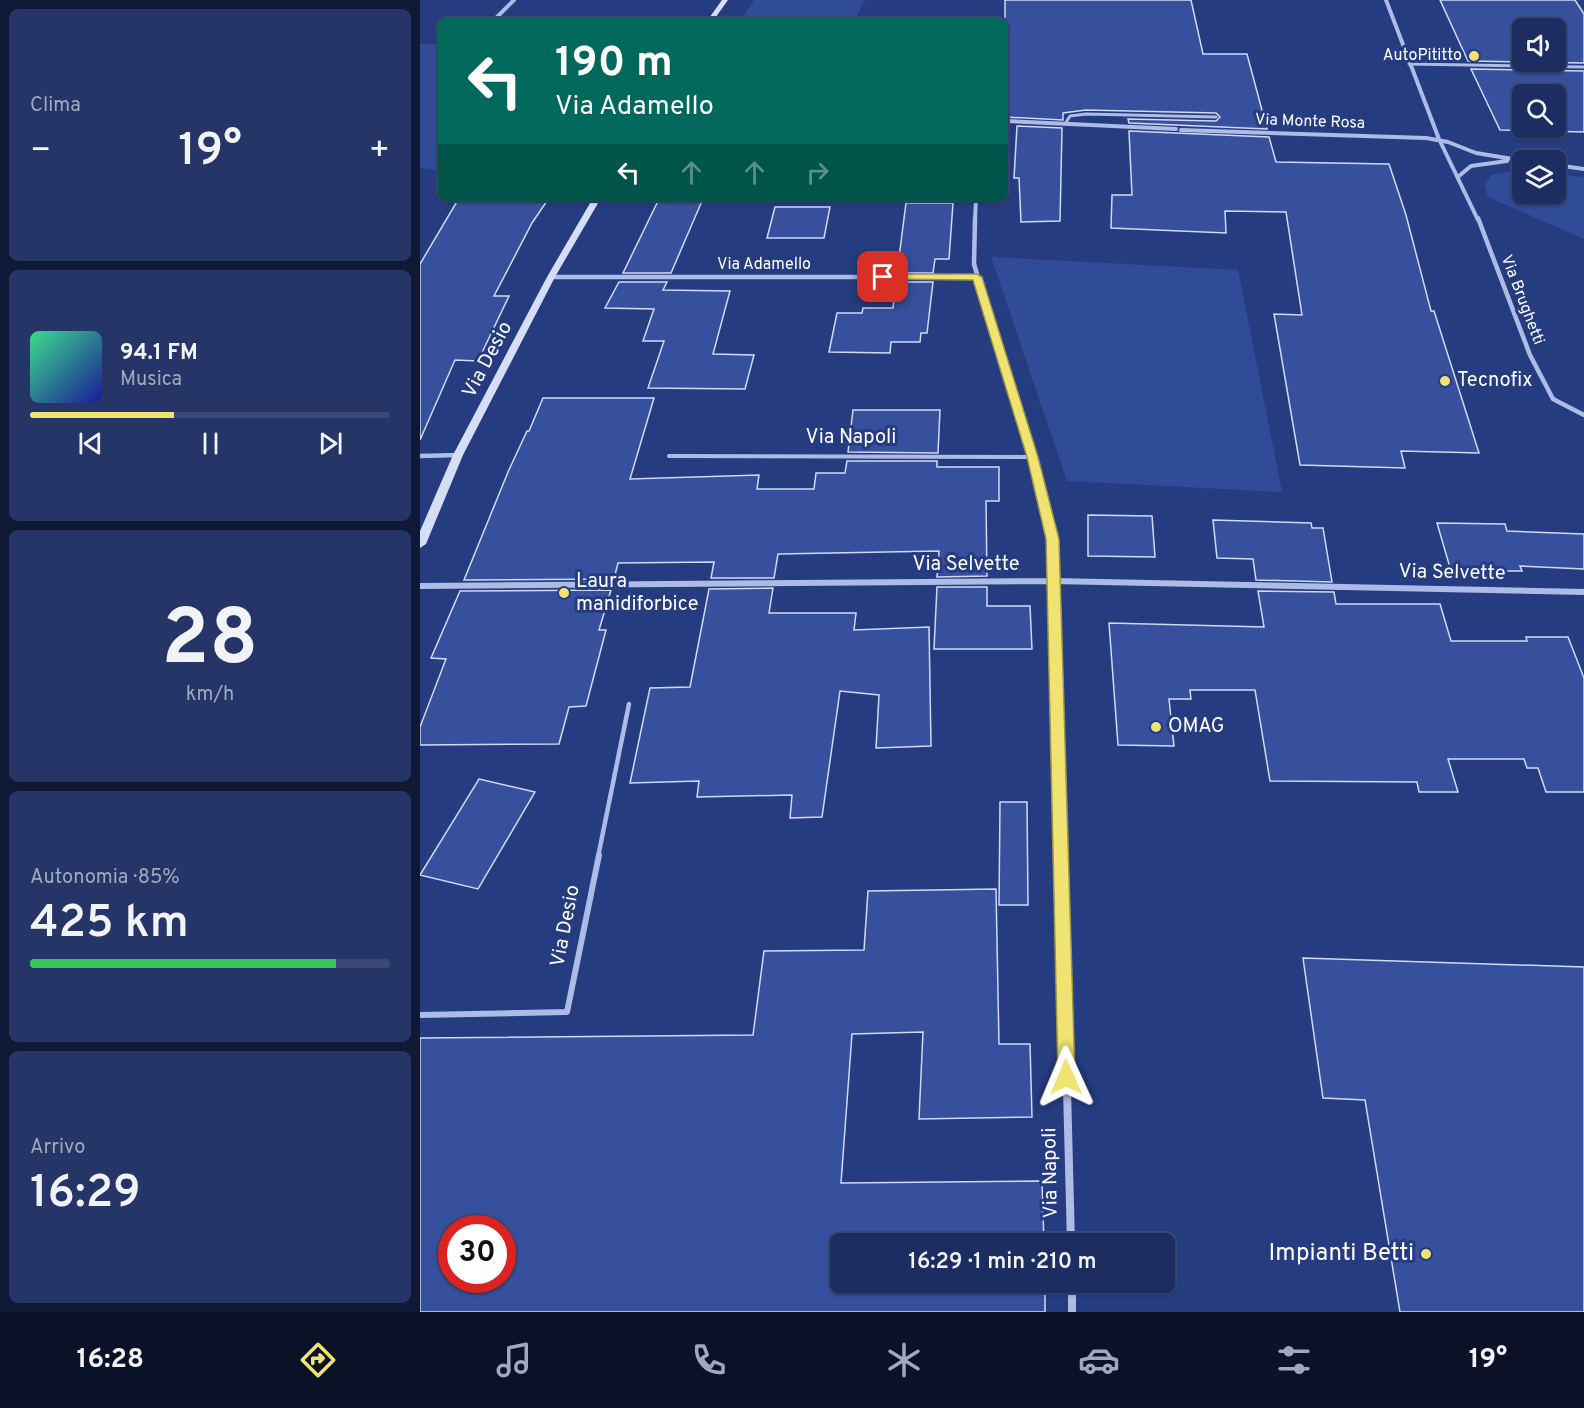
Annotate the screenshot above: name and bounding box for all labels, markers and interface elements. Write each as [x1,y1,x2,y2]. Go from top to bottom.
map controls [1512,18,1566,204]
button: sound [1512,18,1566,72]
text: 190 m [555,38,673,91]
icon: left [456,42,534,120]
place label: AutoPititto [1383,46,1462,66]
marker: AutoPititto [1467,49,1481,63]
button: search [1512,84,1566,138]
text: Via Adamello [555,90,714,124]
text: Clima [30,93,81,119]
street label: Via Monte Rosa [1255,110,1365,134]
text: 19° [178,124,242,181]
text: − [30,131,51,173]
text: + [369,131,390,173]
button: layers [1512,150,1566,204]
icon: left [612,156,645,189]
icon: ahead [675,156,708,189]
icon: ahead [738,156,771,189]
icon: right [801,156,834,189]
pin [857,251,908,302]
street label: Via Brughetti [1496,252,1548,348]
street label: Via Adamello [717,255,811,275]
icon: arrive [866,260,899,293]
street label: Via Desio [457,317,519,403]
text: 94.1 FM [120,340,198,367]
text: Musica [120,367,182,393]
place label: Tecnofix [1457,368,1533,394]
marker: Tecnofix [1438,374,1452,388]
street label: Via Napoli [806,425,896,451]
icon: previous [74,427,107,460]
icon: pause [194,427,227,460]
icon: next [314,427,347,460]
street label: Via Selvette [912,552,1020,578]
street label: Via Selvette [1398,559,1506,587]
place label: Laura manidiforbice [576,569,699,618]
marker: Laura manidiforbice [557,586,571,600]
text: 28 [162,593,258,692]
text: km/h [186,682,234,708]
place label: OMAG [1168,714,1225,740]
marker: OMAG [1149,720,1163,734]
text: Autonomia · 85% [30,865,180,891]
street label: Via Desio [545,883,587,969]
text: 425 km [30,896,189,953]
position arrow [1034,1045,1098,1109]
street label: Via Napoli [1037,1127,1065,1219]
text: Arrivo [30,1135,85,1161]
text: 16:29 [30,1166,141,1223]
speed limit sign: 30 [438,1215,516,1293]
place label: Impianti Betti [1268,1239,1414,1269]
marker: Impianti Betti [1419,1247,1433,1261]
text: 16:29 · 1 min · 210 m [908,1249,1097,1276]
icon: directions [297,1339,339,1381]
icon: music [493,1339,535,1381]
icon: phone [688,1339,730,1381]
icon: climate [883,1339,925,1381]
icon: car [1078,1339,1120,1381]
icon: filters [1273,1339,1315,1381]
text: 16:28 [77,1343,144,1377]
text: 19° [1469,1343,1507,1377]

